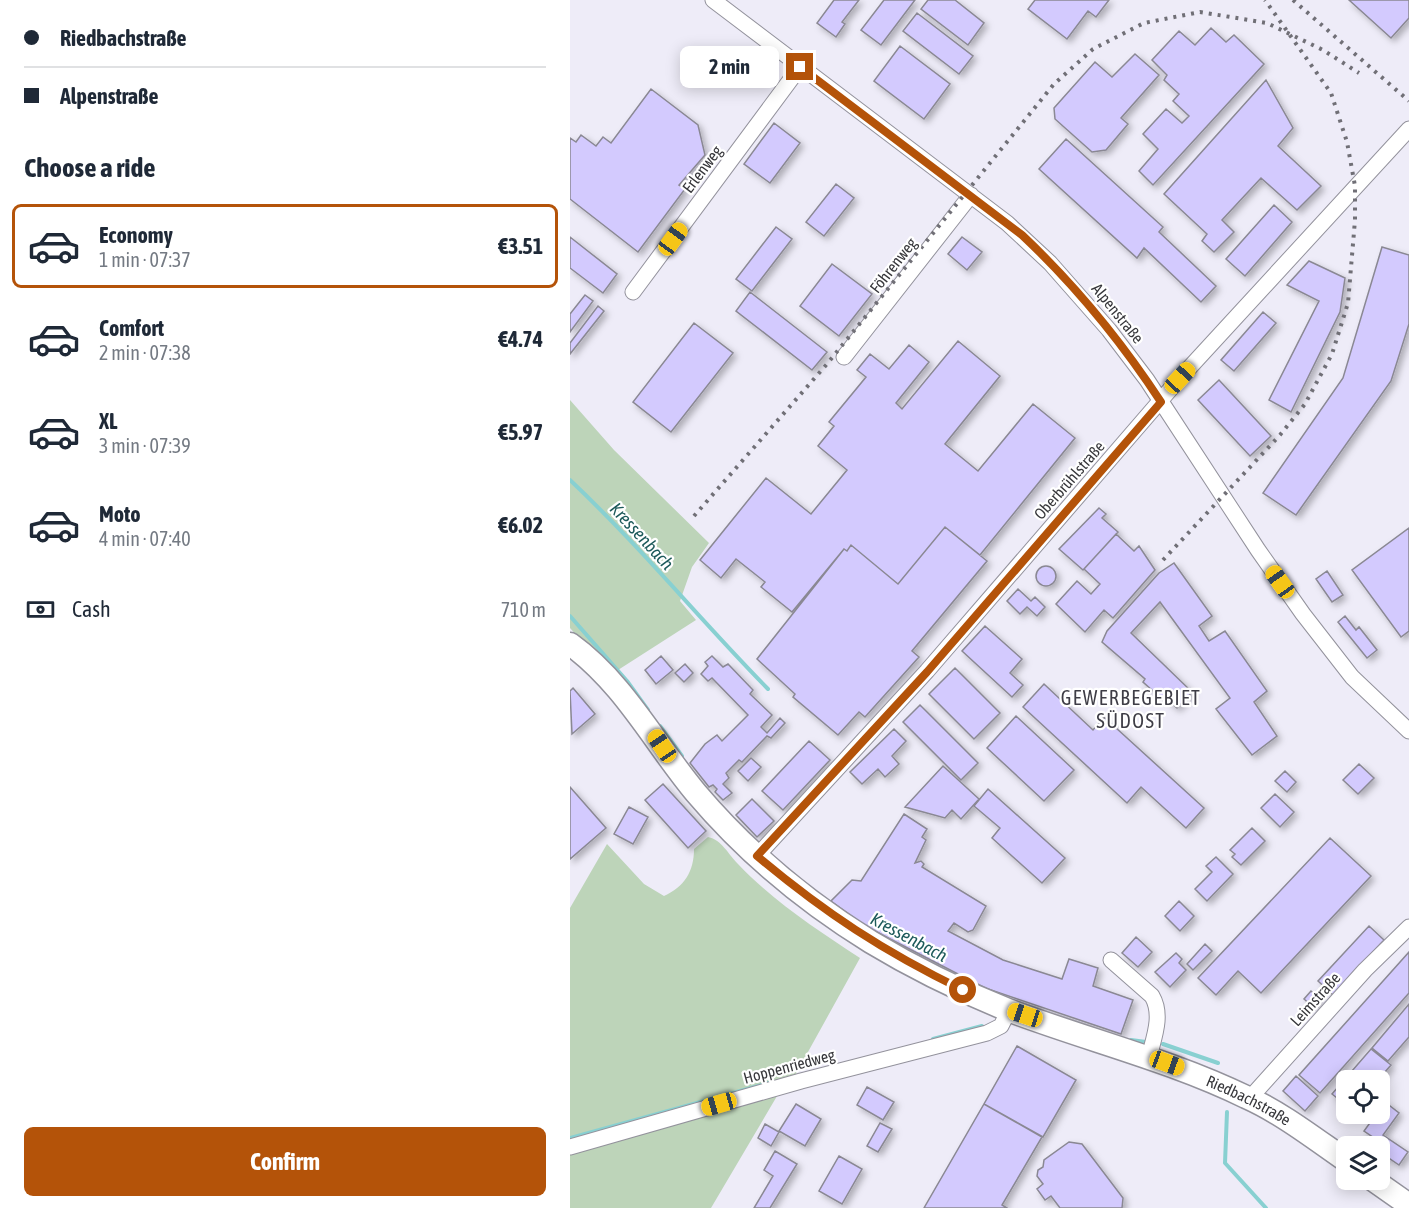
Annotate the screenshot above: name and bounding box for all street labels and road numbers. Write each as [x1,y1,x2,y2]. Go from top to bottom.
street label: Erlenweg [679,142,726,197]
street label: Föhrenweg [866,234,921,297]
street label: Alpenstraße [1088,280,1148,347]
street label: Oberbrühlstraße [1030,437,1108,523]
street label: Leimstraße [1286,969,1344,1029]
street label: Hoppenriedweg [741,1045,837,1088]
street label: Riedbachstraße [1204,1071,1294,1129]

